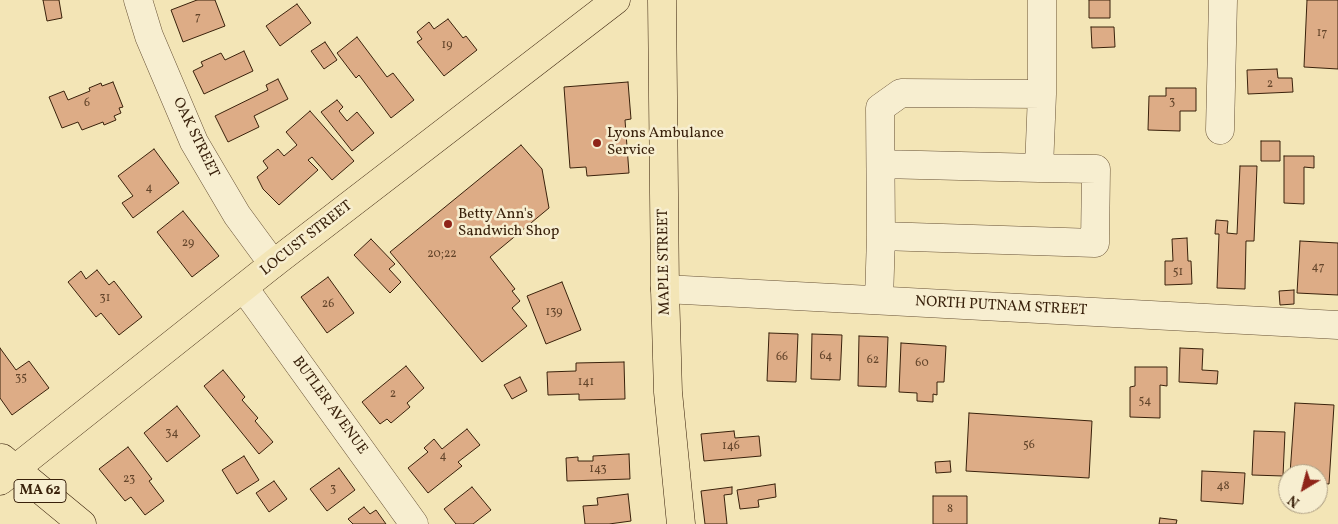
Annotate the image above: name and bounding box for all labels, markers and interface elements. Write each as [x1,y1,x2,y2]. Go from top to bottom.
house number: 7 [195,11,201,25]
house number: 17 [1317,27,1327,41]
house number: 19 [442,39,452,53]
house number: 2 [1267,78,1273,92]
street label: OAK STREET [168,95,222,181]
house number: 3 [1169,96,1175,110]
house number: 6 [84,97,90,111]
place label: Lyons Ambulance Service [607,125,724,160]
marker: Lyons Ambulance Service [591,137,603,149]
house number: 4 [145,182,153,196]
street label: LOCUST STREET [257,198,357,280]
place label: Betty Ann's Sandwich Shop [458,206,559,241]
street label: MAPLE STREET [655,209,675,315]
marker: Betty Ann's Sandwich Shop [442,218,454,230]
house number: 29 [182,237,194,251]
house number: 20;22 [427,248,457,262]
house number: 47 [1312,261,1324,275]
house number: 51 [1173,266,1183,280]
house number: 31 [100,292,110,306]
street label: NORTH PUTNAM STREET [914,294,1088,320]
house number: 26 [322,298,334,312]
house number: 139 [546,306,562,320]
house number: 64 [820,350,832,364]
house number: 66 [776,351,788,365]
street label: BUTLER AVENUE [288,354,370,458]
house number: 62 [867,354,879,368]
house number: 60 [915,357,929,371]
house number: 35 [15,372,27,386]
house number: 141 [578,376,594,390]
house number: 2 [390,388,396,402]
house number: 54 [1139,395,1151,409]
house number: 34 [165,427,179,441]
house number: 56 [1023,439,1035,453]
house number: 146 [722,440,740,454]
house number: 4 [439,450,447,464]
house number: 143 [589,463,607,477]
north arrow [1278,464,1328,514]
house number: 23 [123,473,135,487]
road number: MA 62 [14,480,66,502]
house number: 48 [1216,480,1230,494]
house number: 3 [330,483,336,497]
text: N [1285,490,1304,511]
house number: 8 [947,503,953,517]

